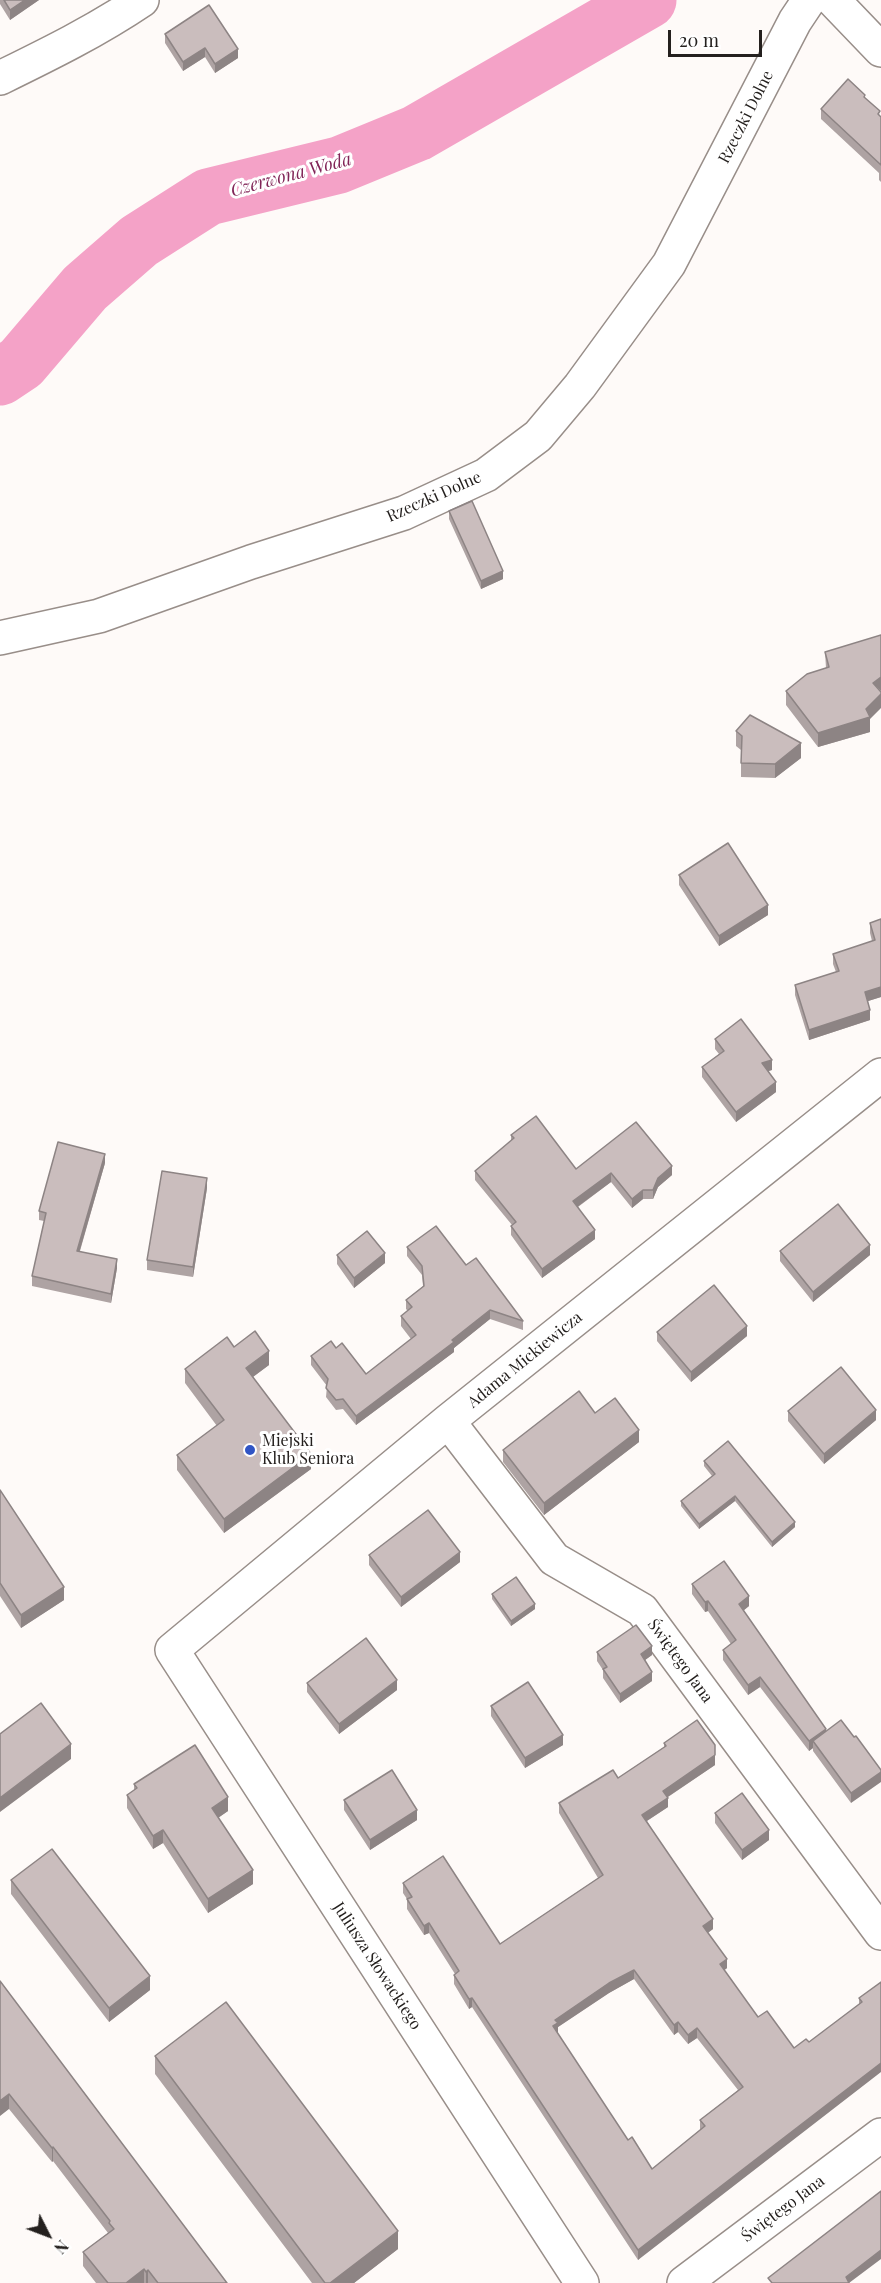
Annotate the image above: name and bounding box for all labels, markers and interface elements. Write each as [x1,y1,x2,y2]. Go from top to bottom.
scale bar [671,18,766,56]
text: 20 m [679,28,719,52]
street label: Rzeczki Dolne [714,67,778,167]
water label: Czerwona Woda [228,148,354,202]
street label: Rzeczki Dolne [384,468,484,526]
street label: Adama Mickiewicza [464,1308,586,1412]
place label: Miejski Klub Seniora [262,1431,354,1469]
marker: Miejski Klub Seniora [243,1443,257,1457]
street label: Świętego Jana [643,1615,717,1707]
street label: Juliusza Słowackiego [329,1899,425,2033]
street label: Świętego Jana [738,2172,828,2246]
north arrow [18,2205,78,2265]
text: N [50,2236,73,2259]

